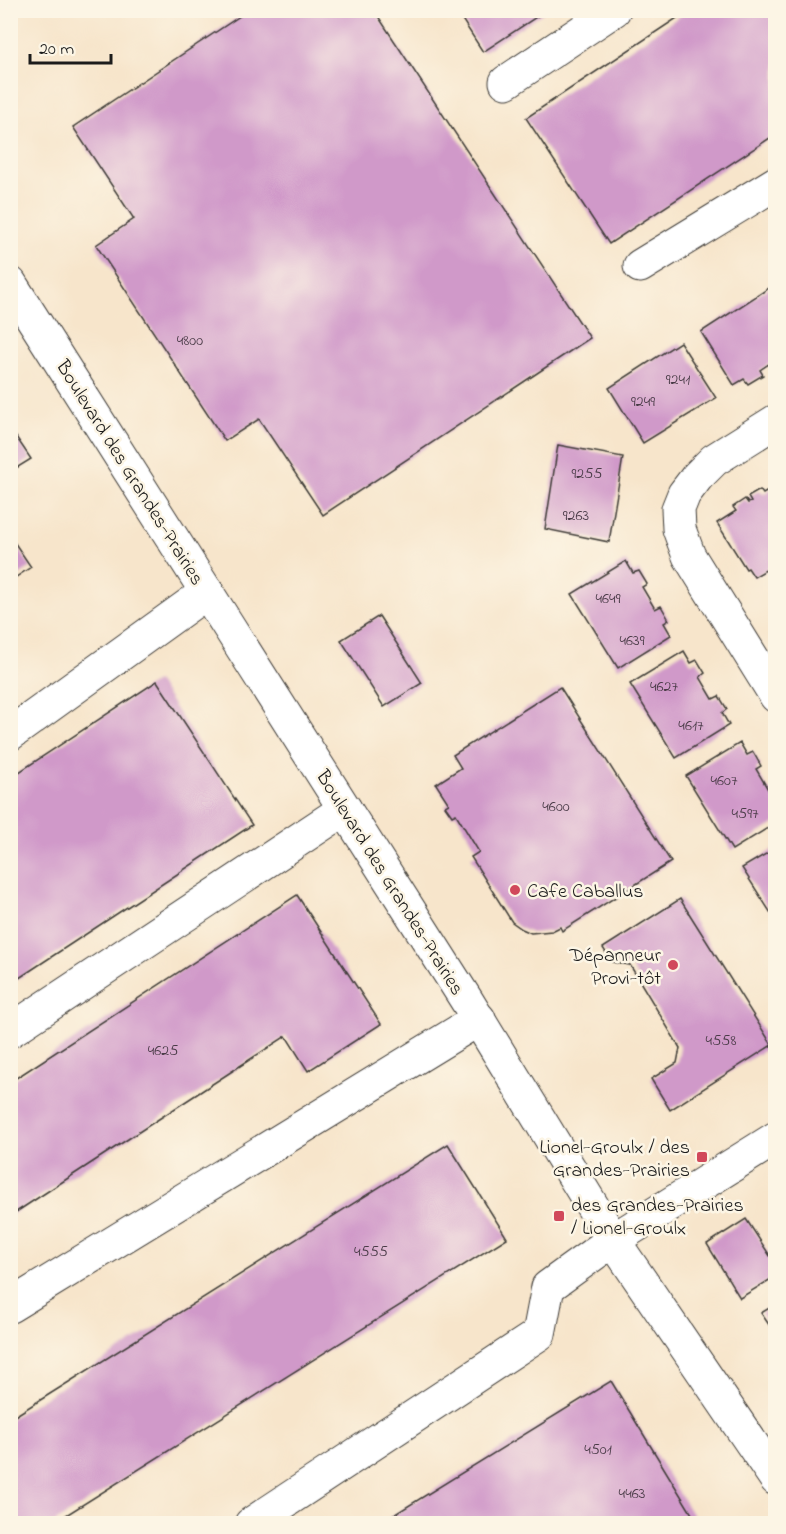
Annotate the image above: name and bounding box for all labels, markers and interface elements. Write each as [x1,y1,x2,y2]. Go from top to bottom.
scale bar [30,27,111,65]
text: 20 m [39,37,74,63]
house number: 4800 [177,329,203,353]
street label: Boulevard des Grandes-Prairies [47,354,210,592]
house number: 9241 [666,368,690,392]
house number: 9249 [631,390,655,414]
house number: 9255 [571,462,603,486]
house number: 9263 [563,504,589,528]
house number: 4649 [595,587,621,611]
house number: 4639 [619,629,645,653]
house number: 4627 [650,675,678,699]
house number: 4617 [678,714,704,738]
street label: Boulevard des Grandes-Prairies [307,764,470,1002]
house number: 4607 [710,769,738,793]
house number: 4600 [542,795,570,819]
house number: 4597 [731,802,759,826]
place label: Cafe Caballus [527,878,643,907]
marker: Cafe Caballus [508,883,522,897]
place label: Dépanneur Provi-tôt [568,942,662,994]
marker: Dépanneur Provi-tôt [666,958,680,972]
house number: 4558 [706,1029,736,1053]
house number: 4625 [148,1039,178,1063]
place label: Lionel-Groulx / des Grandes-Prairies [540,1134,690,1186]
marker: Lionel-Groulx / des Grandes-Prairies [695,1150,709,1164]
place label: des Grandes-Prairies / Lionel-Groulx [571,1192,744,1244]
marker: des Grandes-Prairies / Lionel-Groulx [552,1209,566,1223]
house number: 4555 [354,1240,388,1264]
house number: 4501 [584,1438,612,1462]
house number: 4463 [619,1482,645,1506]

